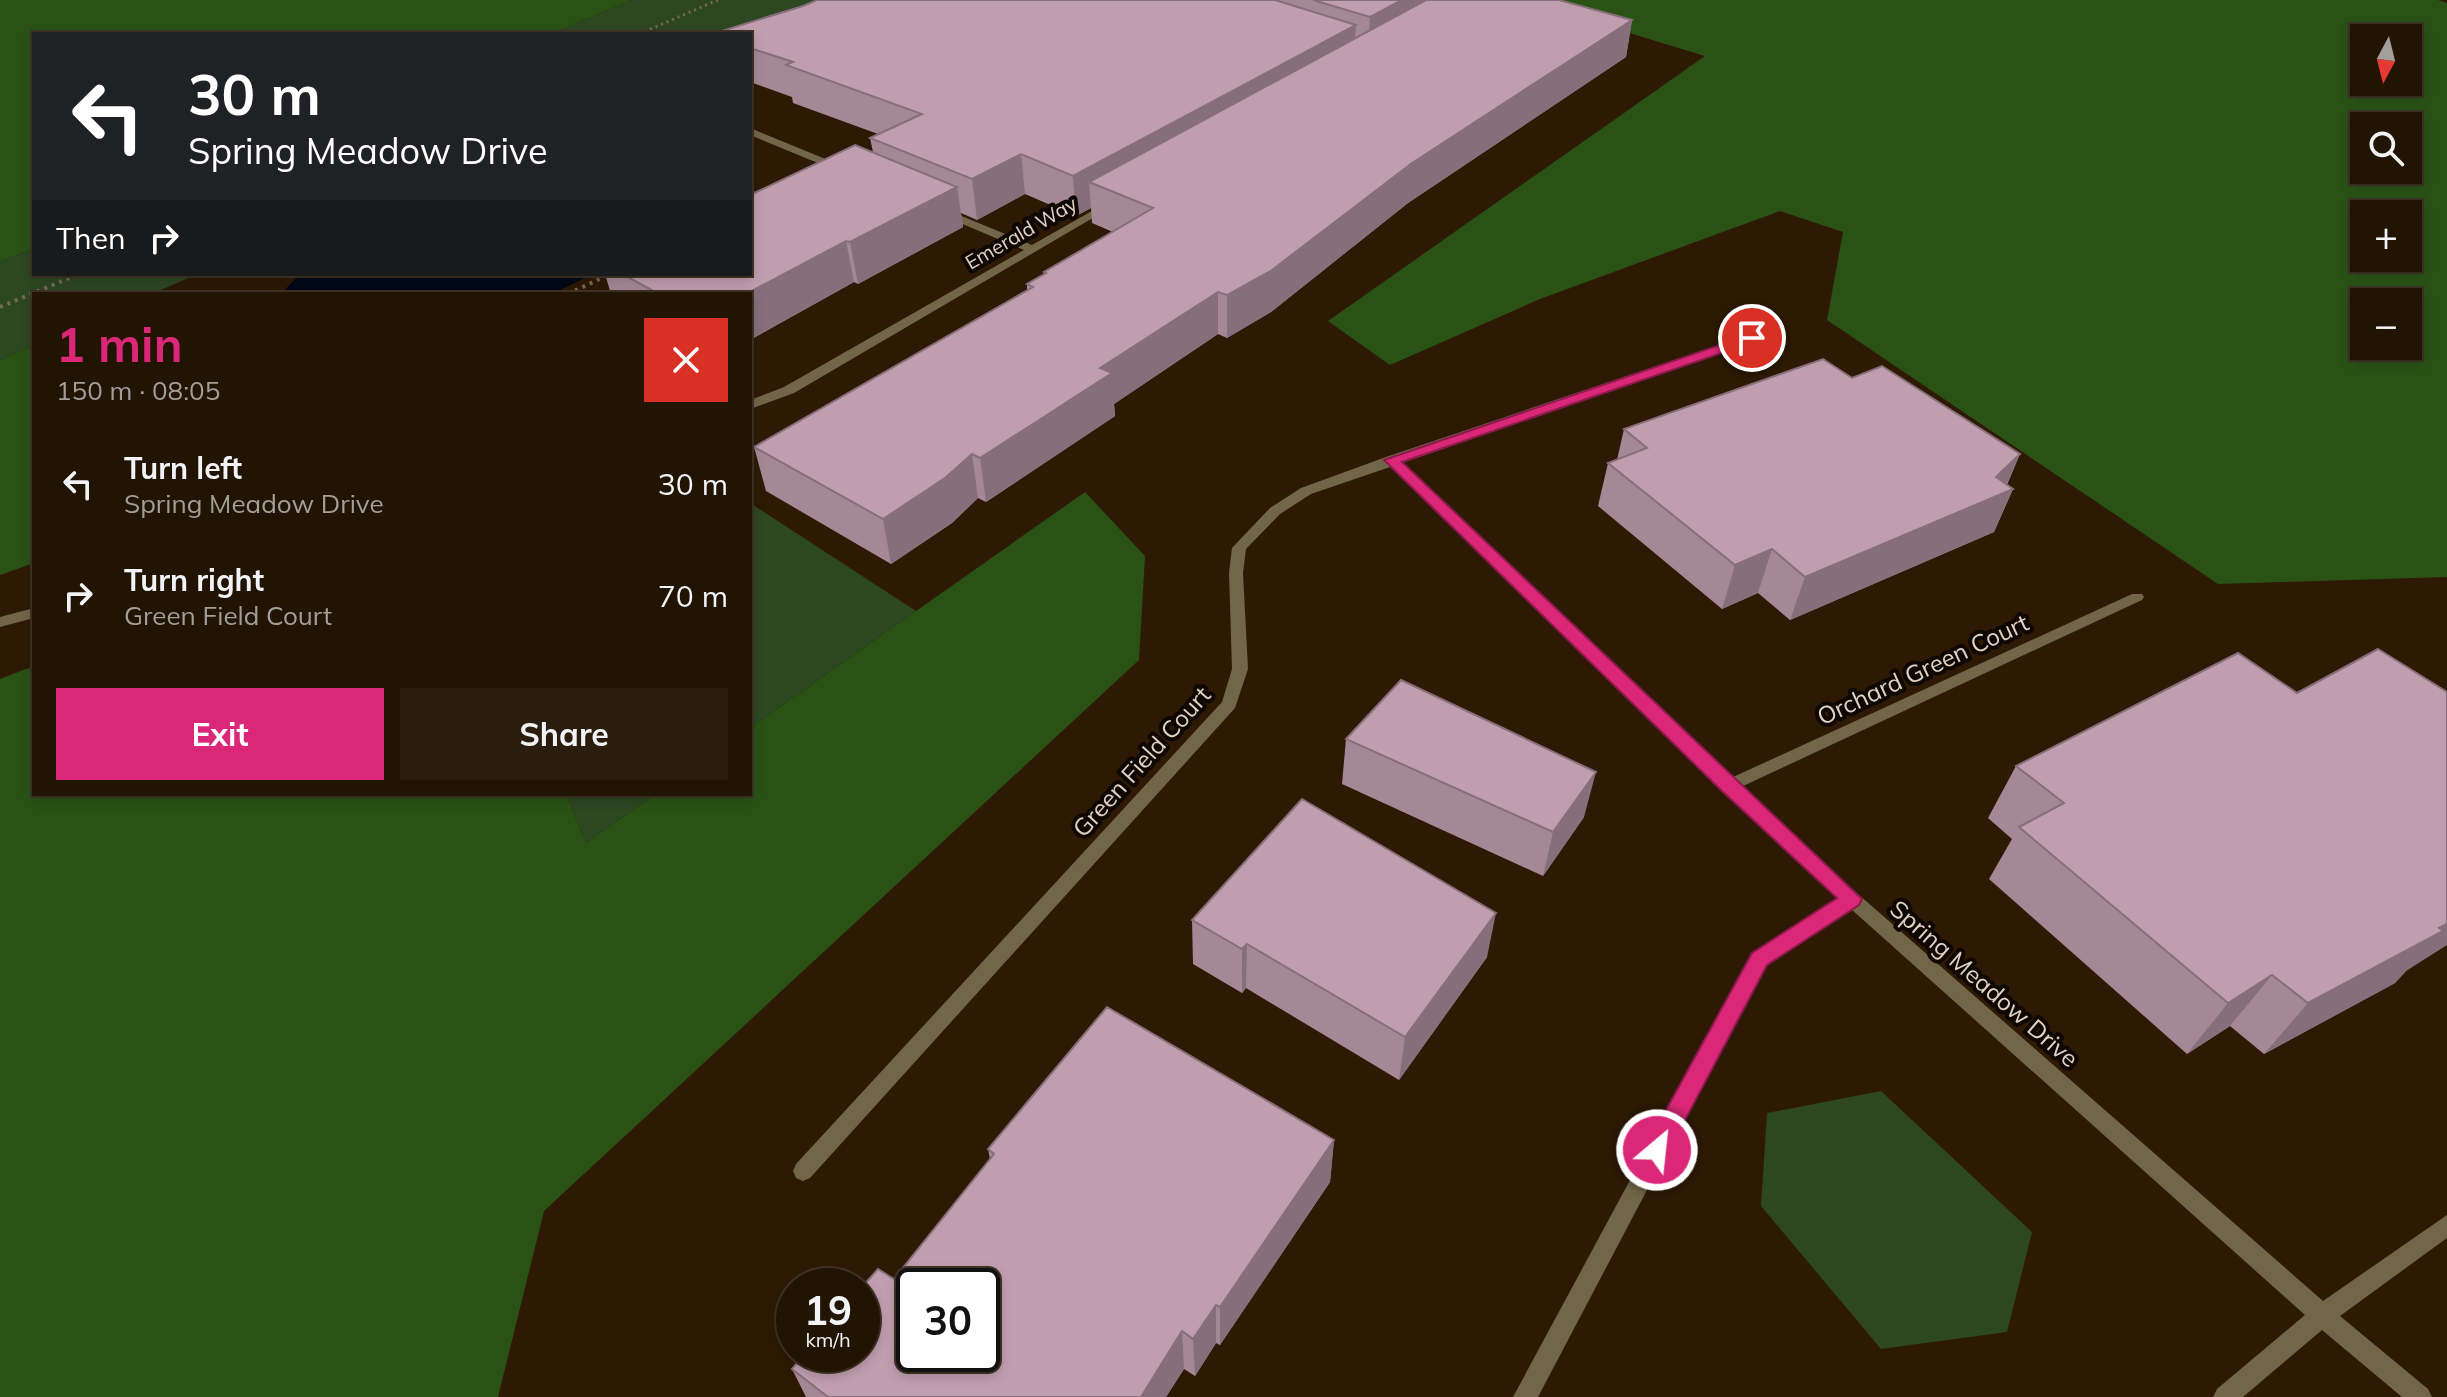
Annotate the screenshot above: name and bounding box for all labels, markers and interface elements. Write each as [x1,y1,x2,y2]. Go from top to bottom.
north arrow [2350,24,2422,96]
map controls [2350,24,2422,360]
text: 30 m [188,59,321,129]
icon: left [56,64,160,168]
button: search [2350,112,2422,184]
text: Spring Meadow Drive [188,128,547,173]
street label: Emerald Way [960,190,1081,275]
button: + [2350,200,2422,272]
icon: right [142,216,186,260]
text: Then [56,219,126,257]
button: − [2350,288,2422,360]
pin [1718,304,1786,372]
text: 1 min [56,314,183,374]
icon: arrive [1730,316,1774,360]
button: close [644,318,728,402]
text: 150 m · 08:05 [56,374,220,407]
text: Turn left [124,449,242,487]
icon: left [56,462,100,506]
text: 30 m [658,465,728,503]
text: Spring Meadow Drive [124,487,384,520]
text: Turn right [124,561,264,599]
icon: right [56,574,100,618]
text: 70 m [658,577,728,615]
text: Green Field Court [124,599,332,632]
street label: Orchard Green Court [1812,607,2033,731]
street label: Green Field Court [1066,680,1217,843]
button: Exit [56,688,384,780]
button: Share [400,688,728,780]
street label: Spring Meadow Drive [1884,893,2085,1073]
position arrow [1615,1108,1699,1192]
speed limit sign: 30 [896,1268,1000,1372]
text: 19 [804,1285,852,1335]
text: km/h [805,1327,851,1352]

